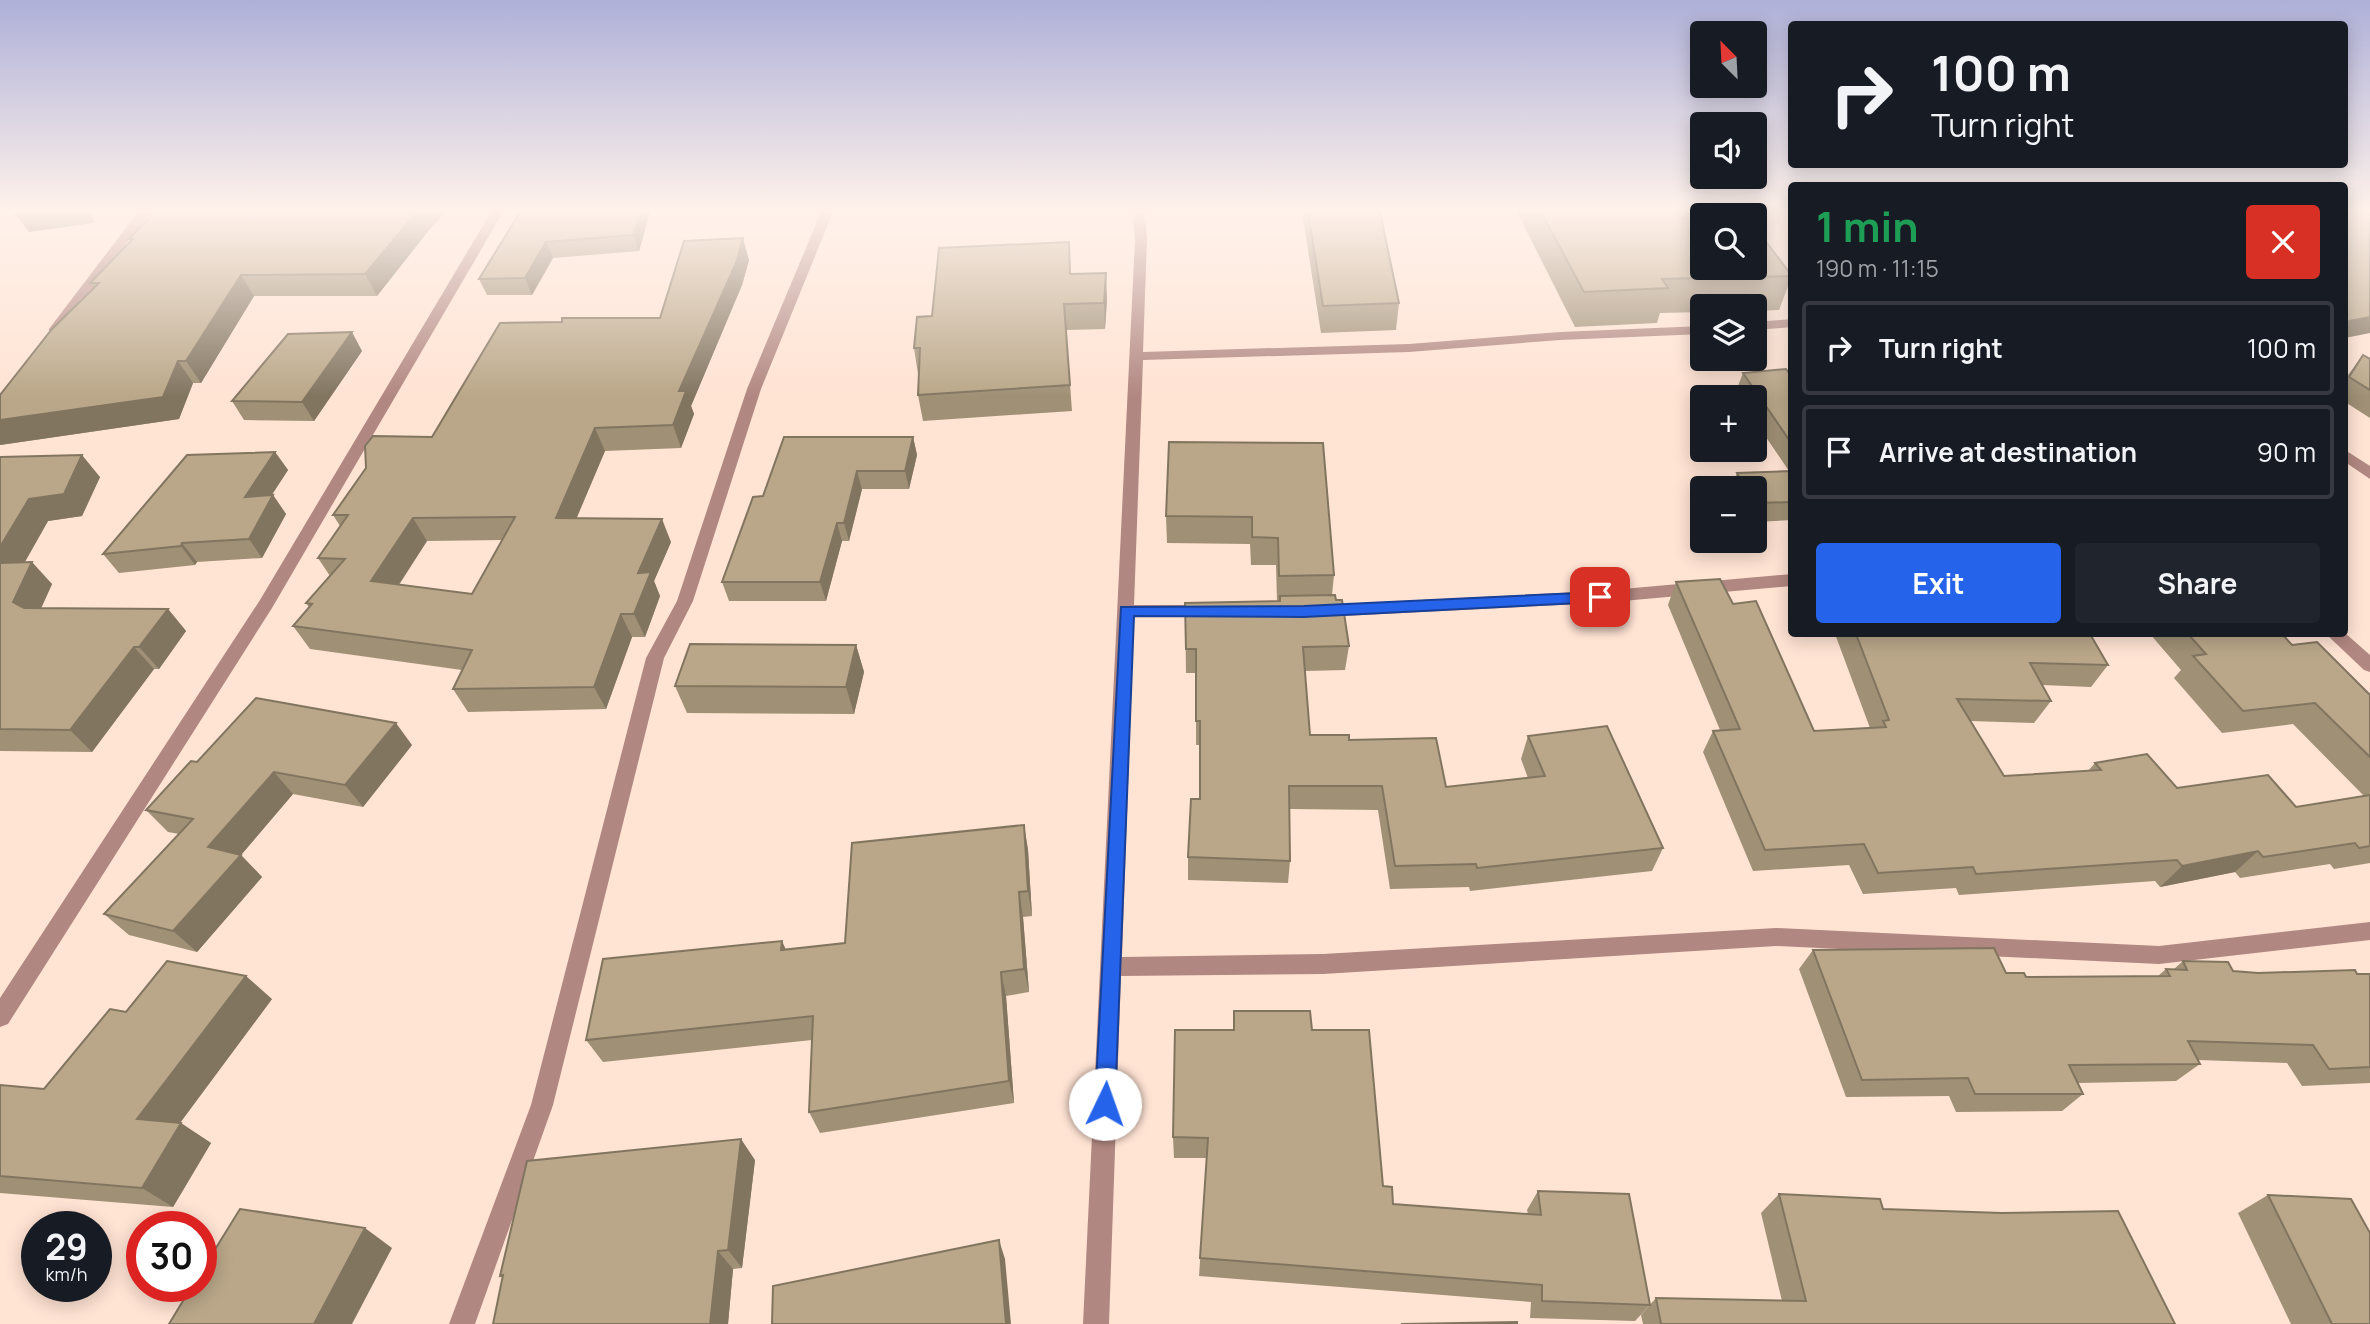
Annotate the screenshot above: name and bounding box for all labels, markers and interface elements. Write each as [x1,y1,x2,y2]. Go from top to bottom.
north arrow [1690,21,1768,98]
map controls [1690,21,1767,553]
text: 100 m [1931,39,2071,106]
icon: right [1816,49,1907,140]
text: Turn right [1931,103,2074,147]
button: sound [1690,112,1767,189]
text: 1 min [1816,197,1919,255]
button: search [1690,203,1767,280]
button: close [2246,205,2320,279]
text: 190 m · 11:15 [1816,252,1939,284]
button: layers [1690,294,1767,371]
icon: right [1820,329,1858,367]
text: Turn right [1879,330,2003,366]
text: 100 m [2247,330,2316,366]
button: + [1690,385,1767,462]
icon: arrive [1820,433,1858,471]
text: Arrive at destination [1879,434,2137,470]
text: 90 m [2257,434,2316,470]
button: − [1690,476,1767,553]
button: Exit [1816,543,2061,623]
button: Share [2075,543,2320,623]
pin [1570,567,1630,627]
icon: arrive [1581,578,1619,616]
position arrow [1068,1067,1142,1141]
speed limit sign: 30 [126,1211,217,1302]
text: 29 [45,1223,88,1271]
text: km/h [46,1262,87,1286]

